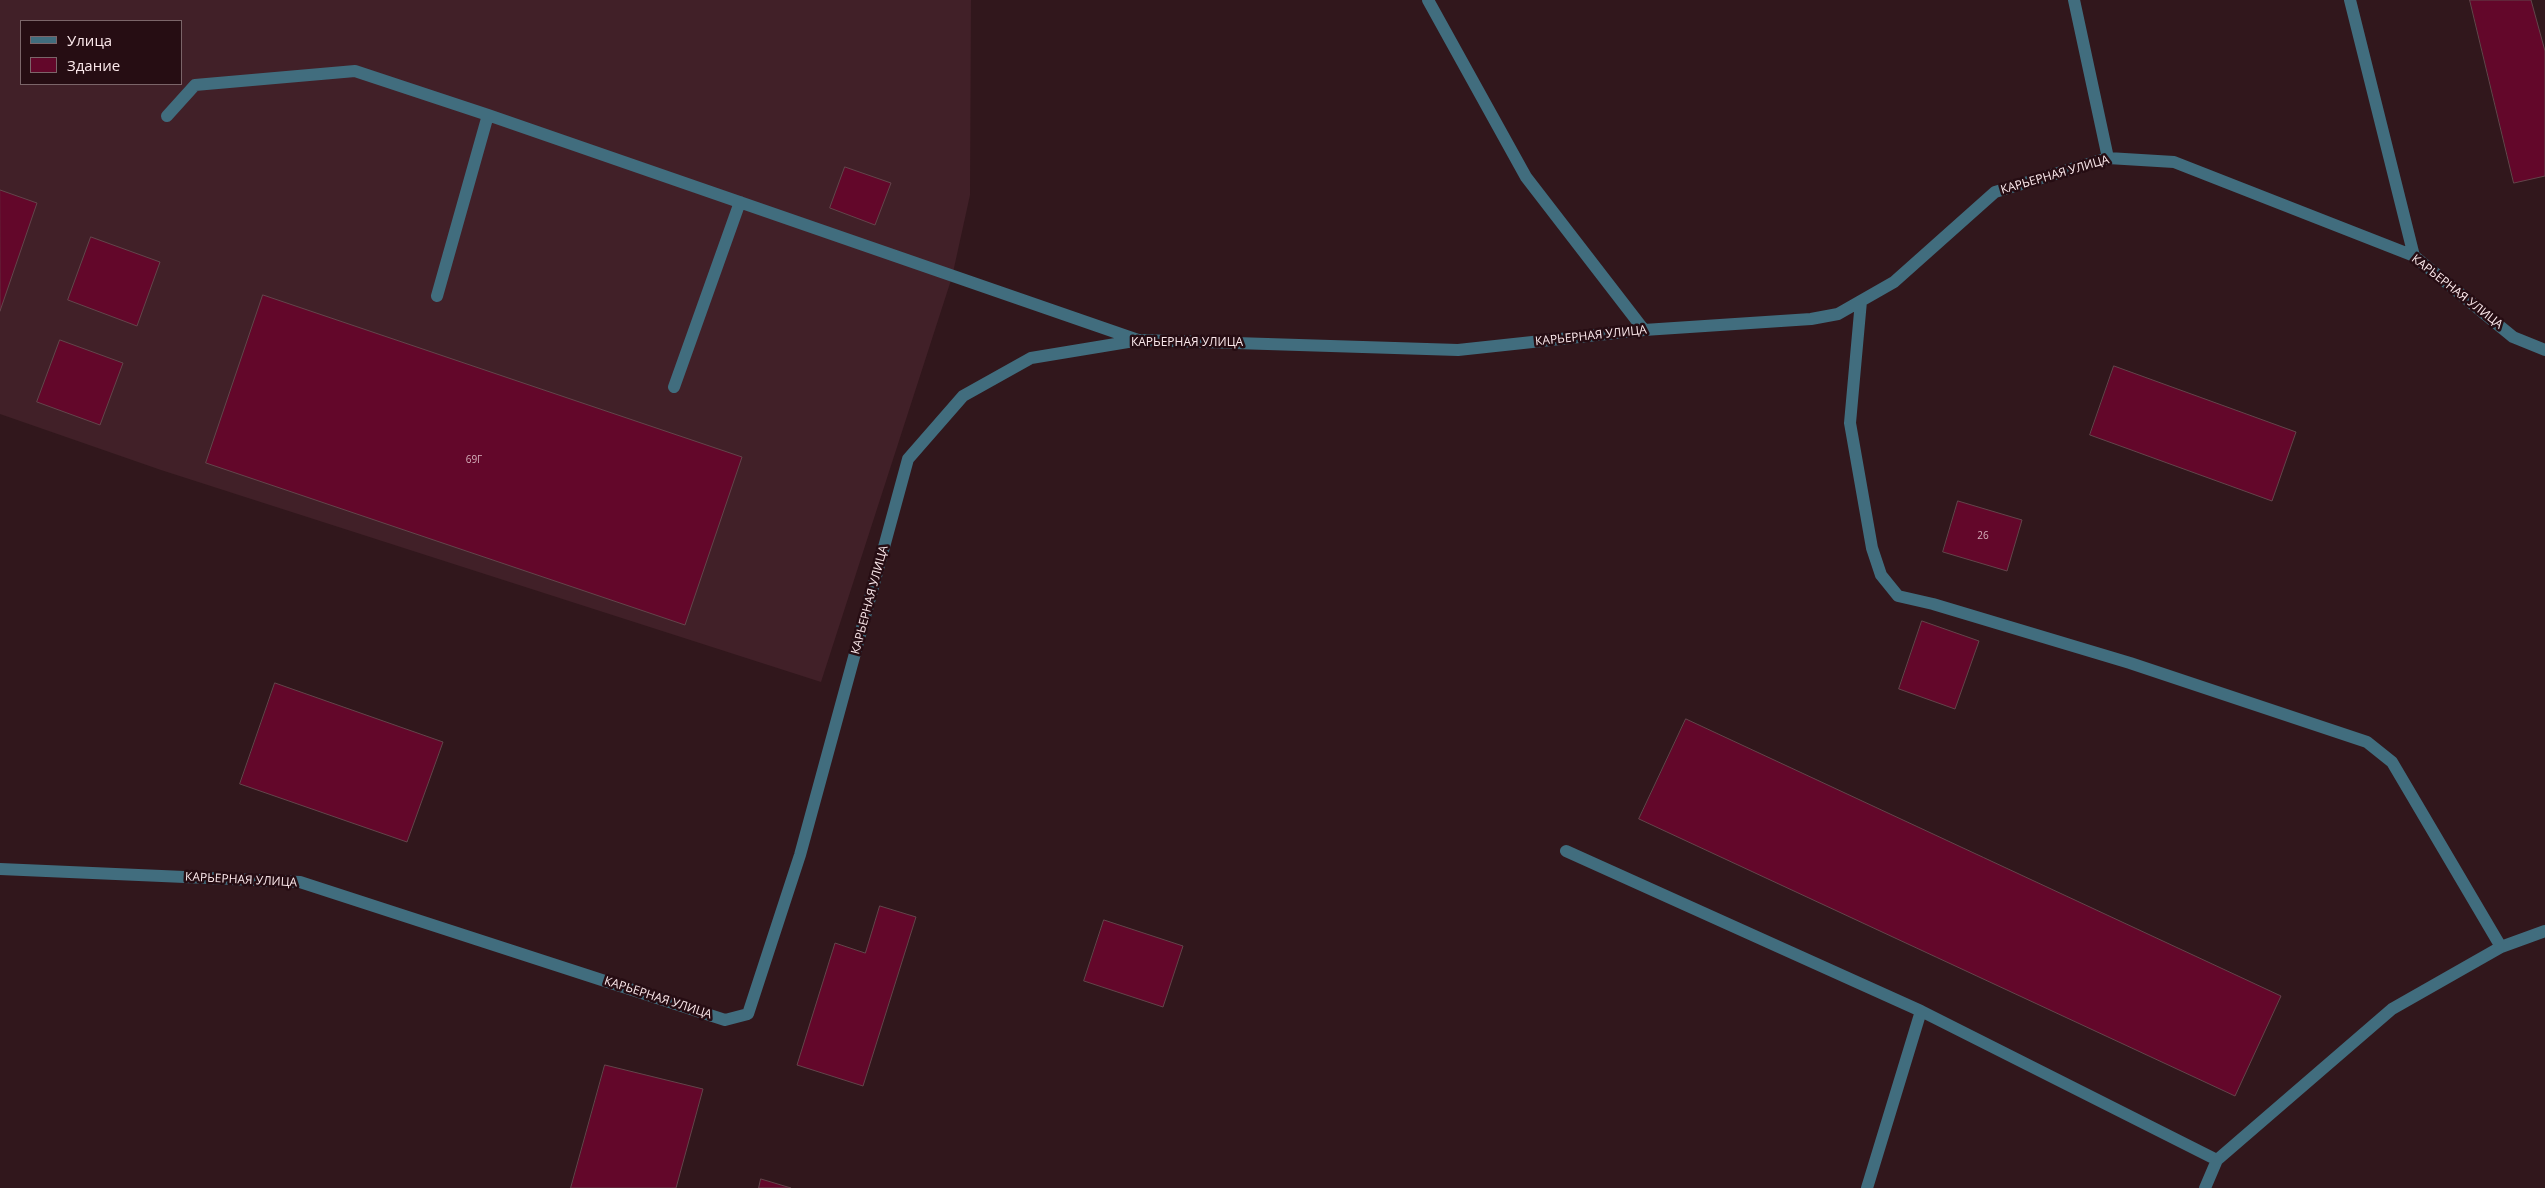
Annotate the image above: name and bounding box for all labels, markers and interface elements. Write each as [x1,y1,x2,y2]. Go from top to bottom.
legend [20,20,182,85]
text: Улица [67,30,112,50]
text: Здание [67,55,120,75]
street label: КАРЬЕРНАЯ УЛИЦА [1999,153,2111,197]
street label: КАРЬЕРНАЯ УЛИЦА [2408,252,2506,332]
street label: КАРЬЕРНАЯ УЛИЦА [1534,323,1648,349]
street label: КАРЬЕРНАЯ УЛИЦА [1131,336,1243,350]
house number: 69Г [466,454,482,466]
house number: 26 [1977,530,1989,542]
street label: КАРЬЕРНАЯ УЛИЦА [849,544,891,656]
street label: КАРЬЕРНАЯ УЛИЦА [185,870,297,890]
street label: КАРЬЕРНАЯ УЛИЦА [602,974,714,1022]

